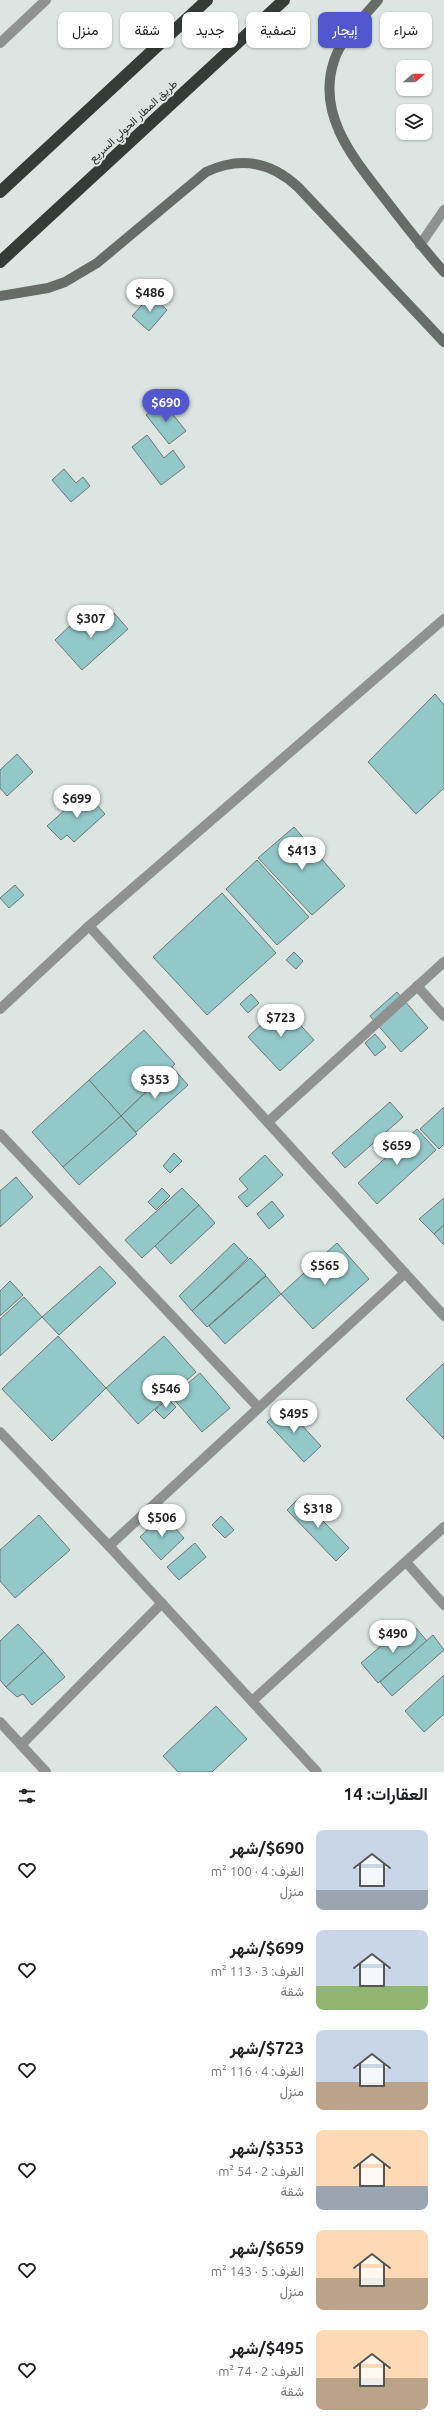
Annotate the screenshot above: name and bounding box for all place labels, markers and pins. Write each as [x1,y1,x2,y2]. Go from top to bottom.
pin: $486 [126,279,174,313]
pin: $690 [142,389,190,423]
pin: $307 [67,605,115,639]
pin: $699 [53,785,101,819]
pin: $413 [278,837,326,871]
pin: $723 [257,1004,305,1038]
pin: $353 [131,1066,179,1100]
pin: $659 [373,1132,421,1166]
pin: $565 [301,1252,349,1286]
pin: $546 [142,1375,190,1409]
pin: $495 [270,1400,318,1434]
pin: $318 [294,1495,342,1529]
pin: $506 [138,1504,186,1538]
pin: $490 [369,1620,417,1654]

